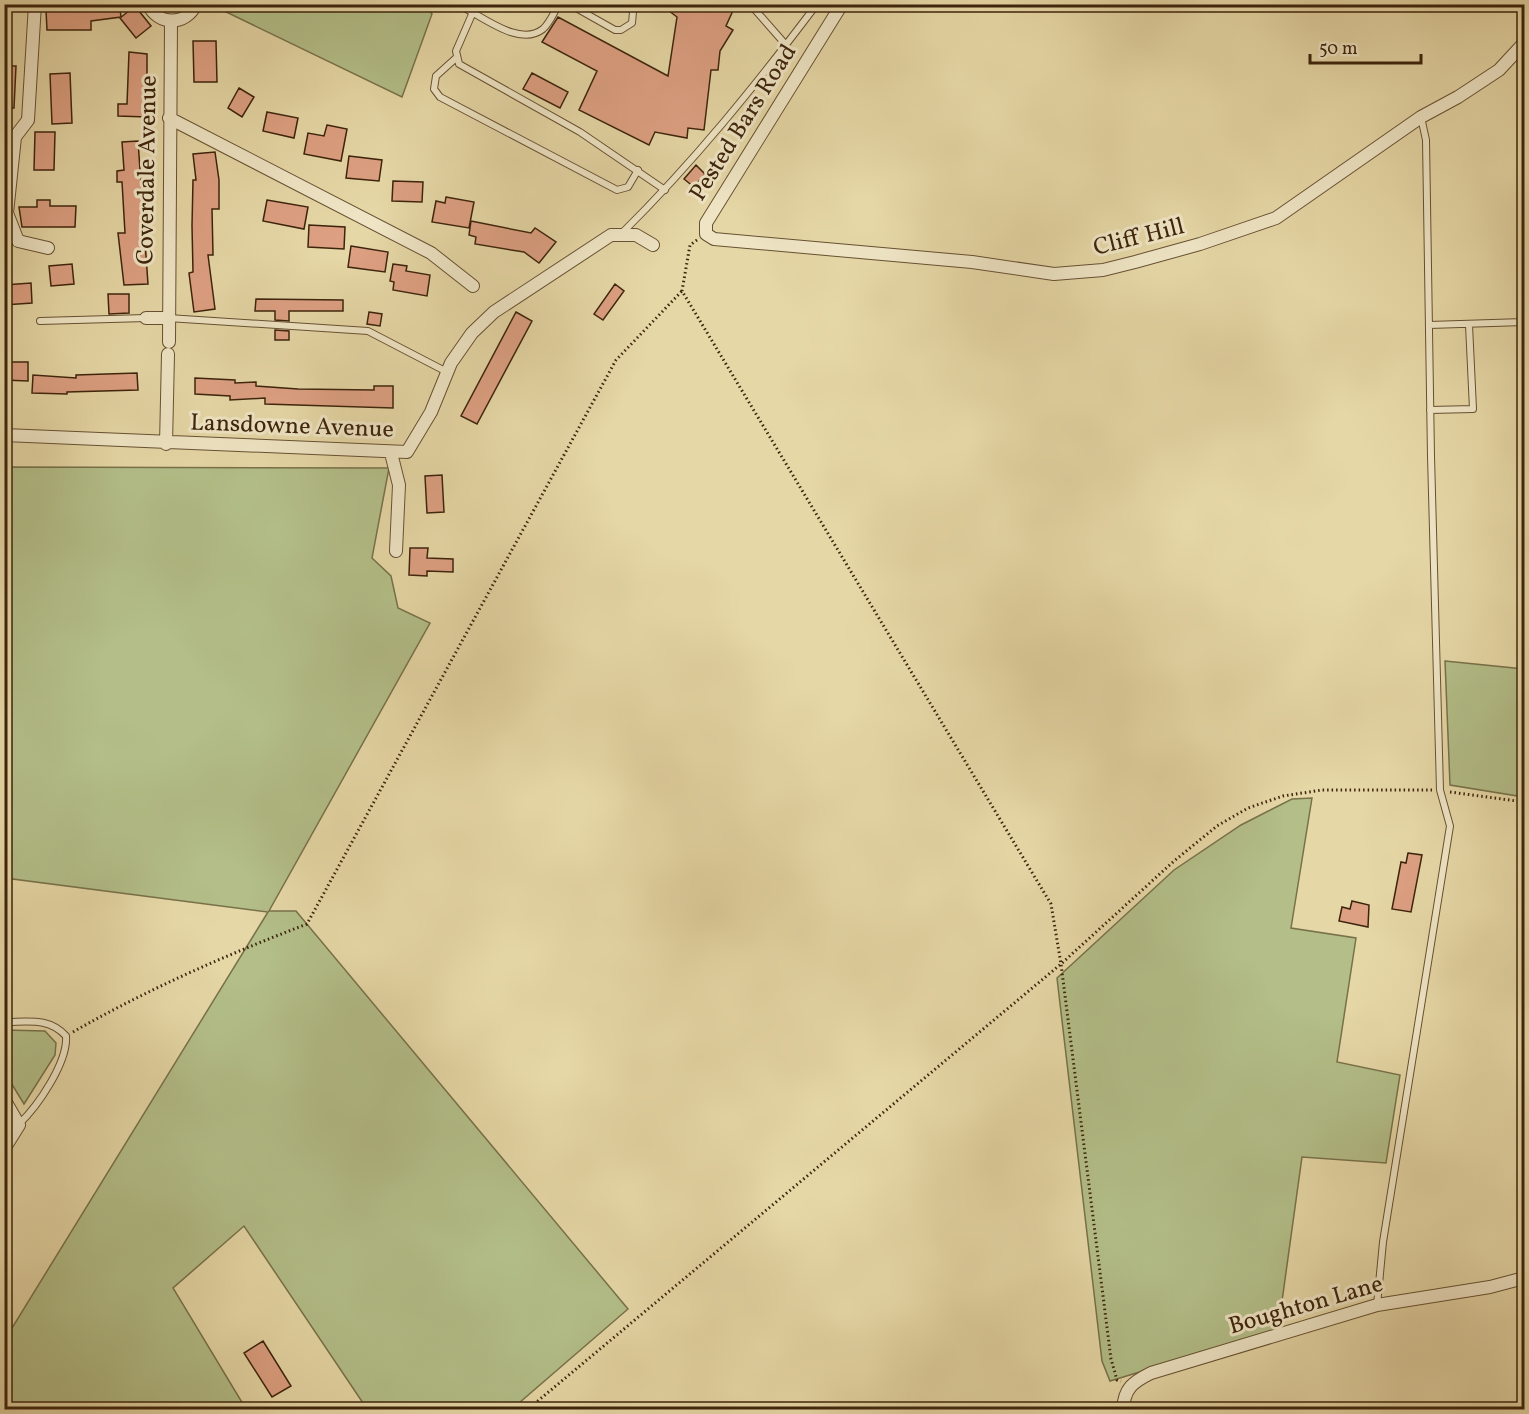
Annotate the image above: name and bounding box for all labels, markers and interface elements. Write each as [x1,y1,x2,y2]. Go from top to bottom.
scale bar [1310,27,1421,65]
text: 50 m [1319,37,1358,62]
street label: Pested Bars Road [682,38,806,208]
street label: Coverdale Avenue [129,75,167,265]
street label: Cliff Hill [1090,210,1188,266]
street label: Lansdowne Avenue [190,406,394,448]
street label: Boughton Lane [1225,1268,1387,1344]

